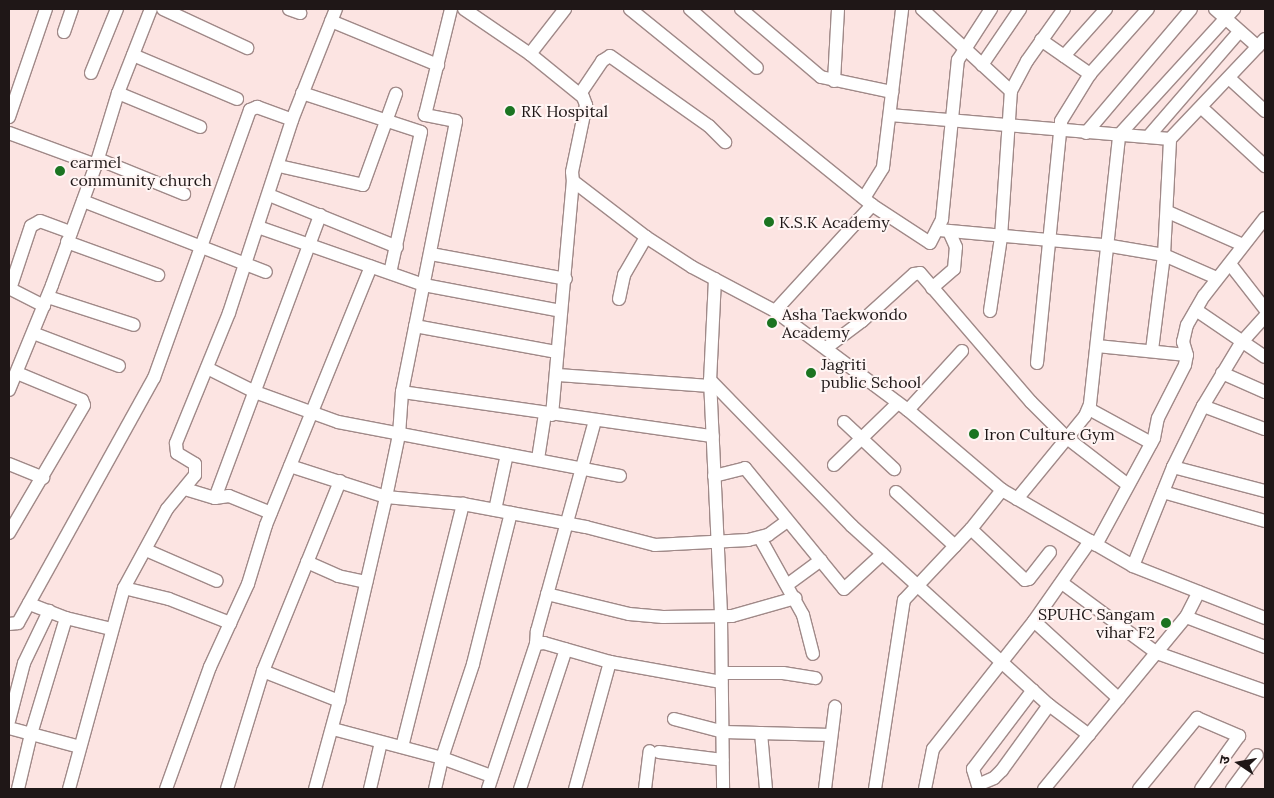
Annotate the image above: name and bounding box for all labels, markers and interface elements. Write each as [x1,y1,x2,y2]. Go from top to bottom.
place label: RK Hospital [521,101,608,121]
marker: RK Hospital [503,104,517,118]
place label: carmel community church [70,152,212,190]
marker: carmel community church [54,165,66,177]
place label: K.S.K Academy [779,212,890,232]
marker: K.S.K Academy [763,216,775,228]
place label: Asha Taekwondo Academy [782,304,907,342]
marker: Asha Taekwondo Academy [766,317,778,329]
place label: Jagriti public School [821,354,921,392]
marker: Jagriti public School [805,367,817,379]
place label: Iron Culture Gym [984,424,1115,444]
marker: Iron Culture Gym [968,428,980,440]
place label: SPUHC Sangam vihar F2 [1038,604,1155,642]
marker: SPUHC Sangam vihar F2 [1159,616,1173,630]
north arrow [1214,738,1264,788]
text: उ [1215,754,1234,766]

